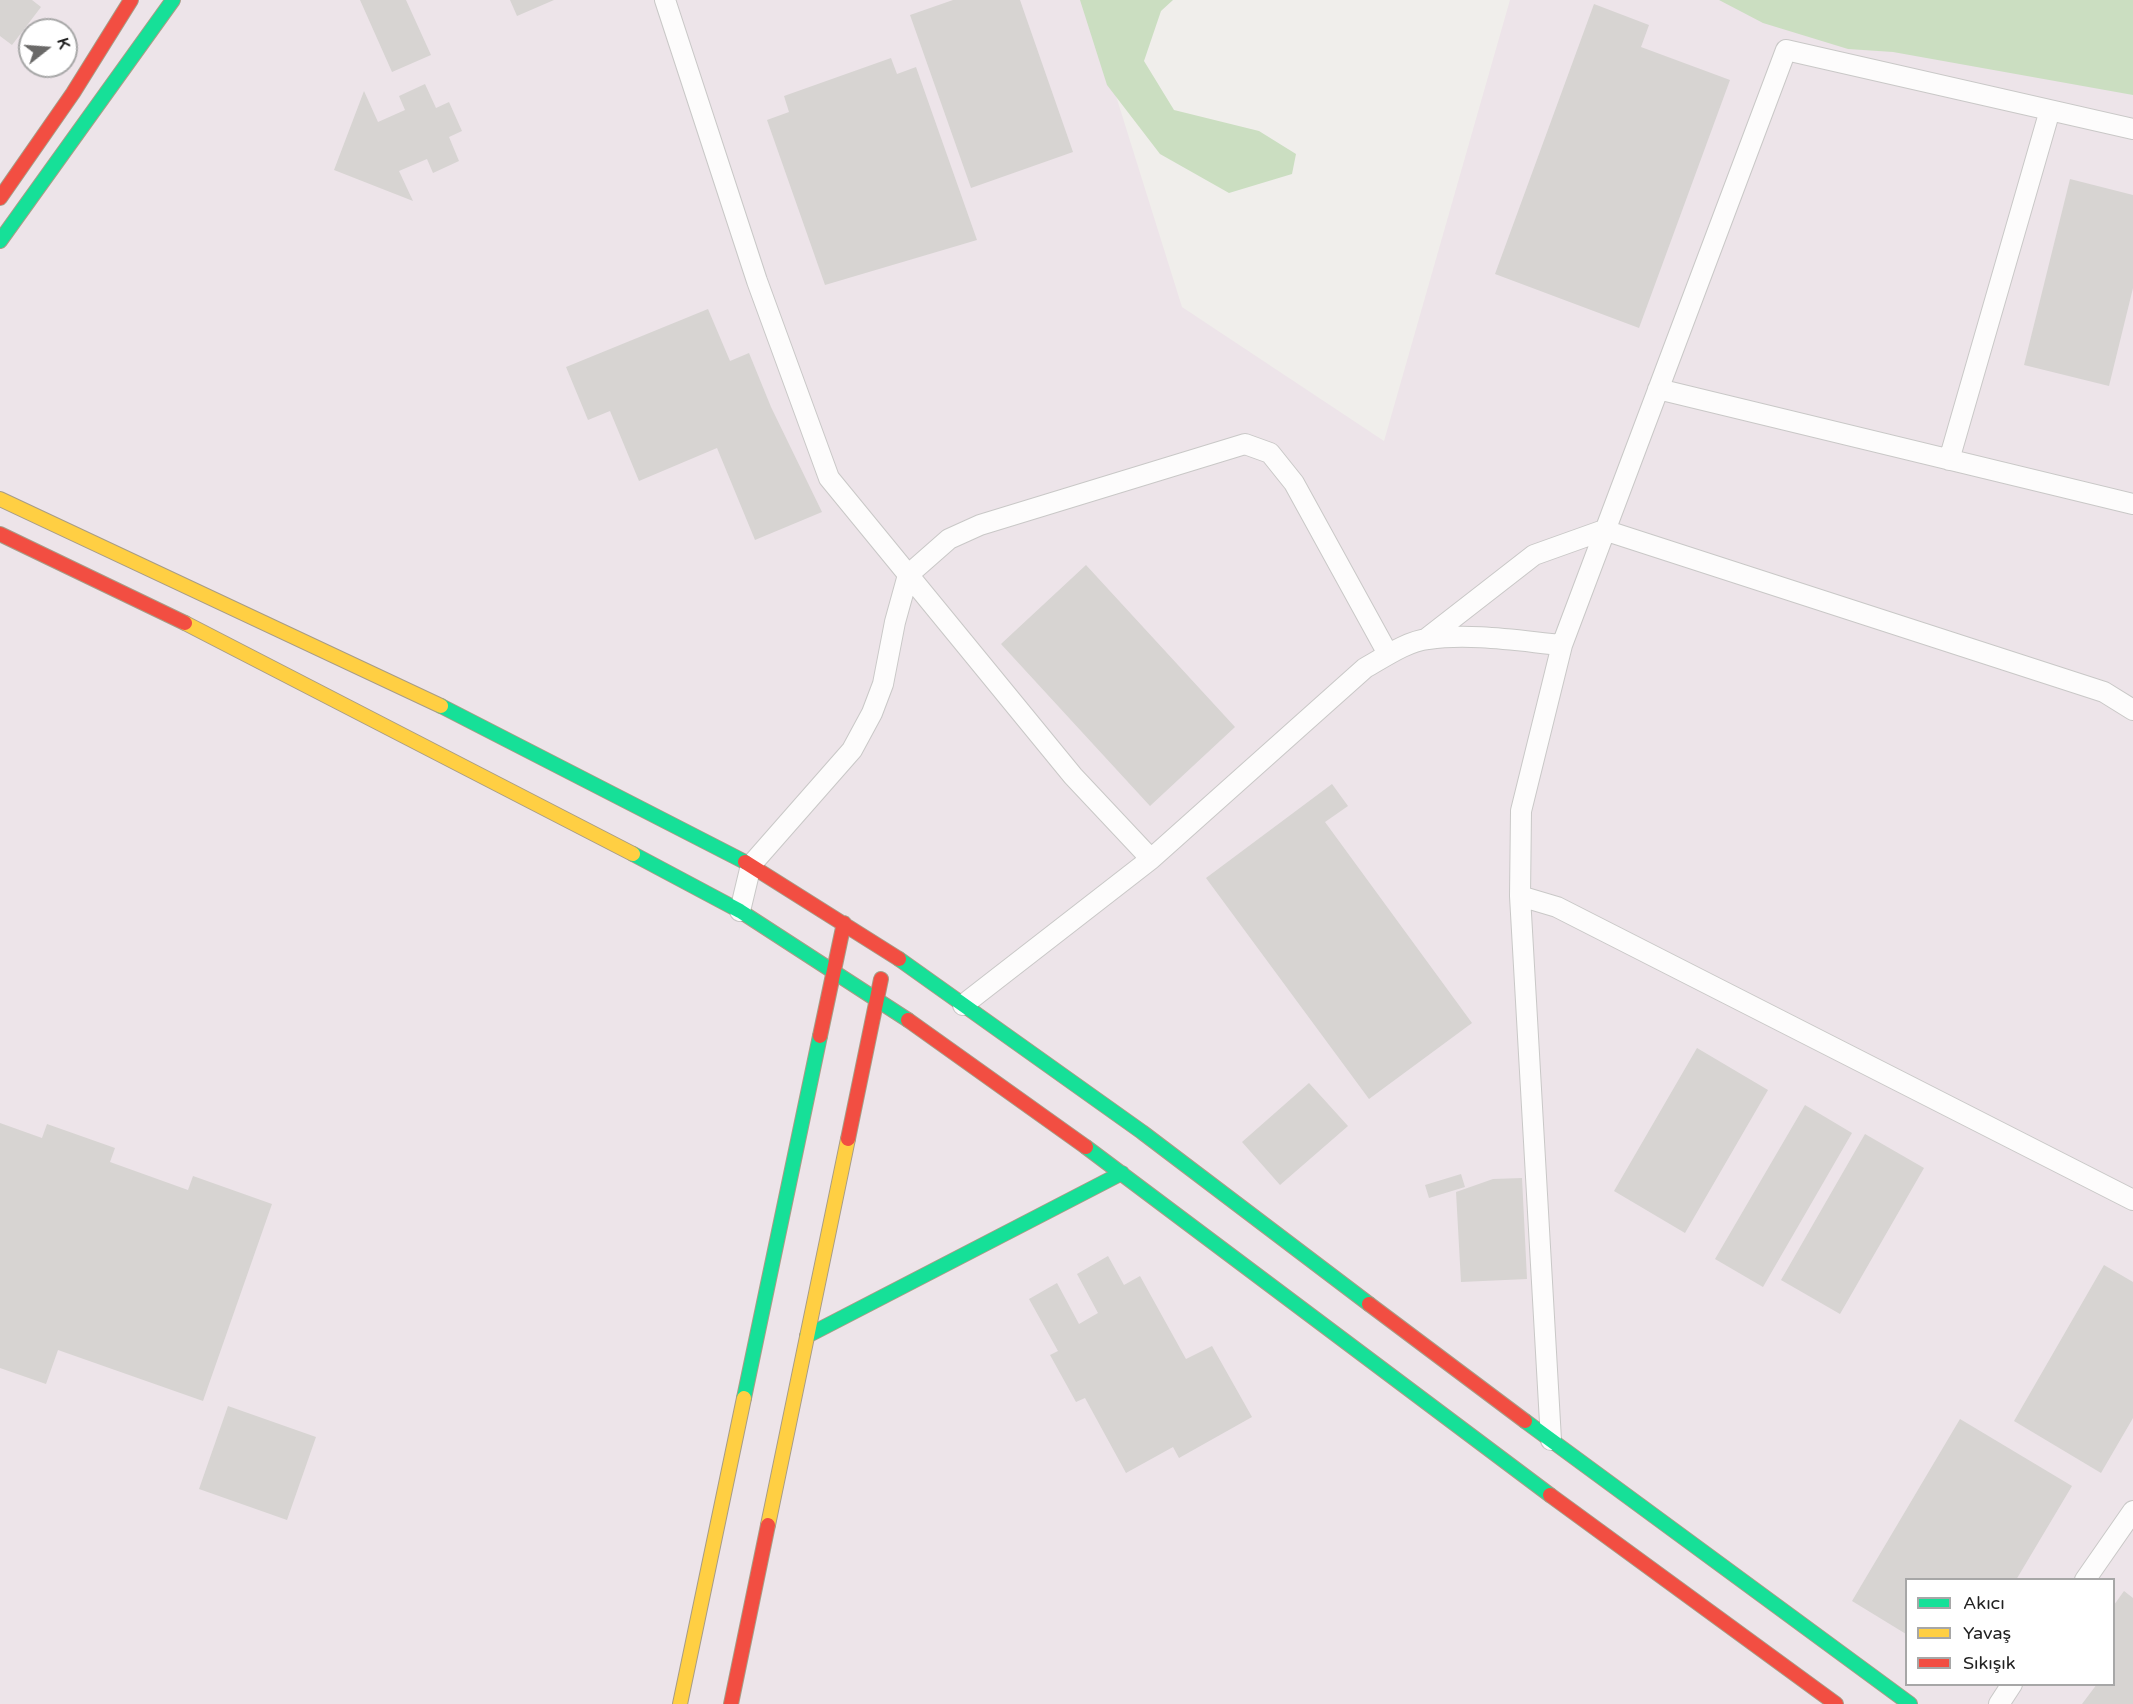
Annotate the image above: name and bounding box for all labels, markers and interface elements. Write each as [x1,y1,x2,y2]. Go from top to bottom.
north arrow [18,18,78,78]
text: K [52,35,74,51]
legend [1905,1578,2115,1686]
text: Akıcı [1963,1592,2005,1614]
text: Yavaş [1963,1622,2011,1644]
text: Sıkışık [1963,1652,2016,1674]

